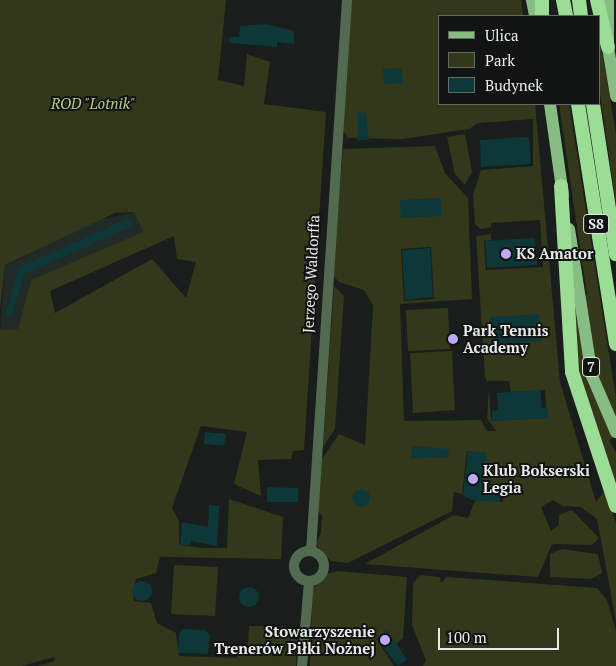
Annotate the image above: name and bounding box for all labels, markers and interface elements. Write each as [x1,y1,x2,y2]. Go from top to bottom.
legend [438,15,601,105]
text: Ulica [485,25,519,45]
text: Park [485,50,515,70]
text: Budynek [485,75,543,95]
park label: ROD "Lotnik" [51,95,135,113]
road number: S8 [582,212,610,235]
street label: Jerzego Waldorffa [299,214,323,334]
place label: KS Amator [516,245,594,263]
marker: KS Amator [500,248,512,260]
place label: Park Tennis Academy [463,321,548,356]
marker: Park Tennis Academy [447,333,459,345]
road number: 7 [581,356,601,378]
place label: Klub Bokserski Legia [483,461,590,496]
marker: Klub Bokserski Legia [467,473,479,485]
scale bar [441,618,562,650]
place label: Stowarzyszenie Trenerów Piłki Nożnej [214,622,375,657]
text: 100 m [446,627,487,647]
marker: Stowarzyszenie Trenerów Piłki Nożnej [379,634,391,646]

